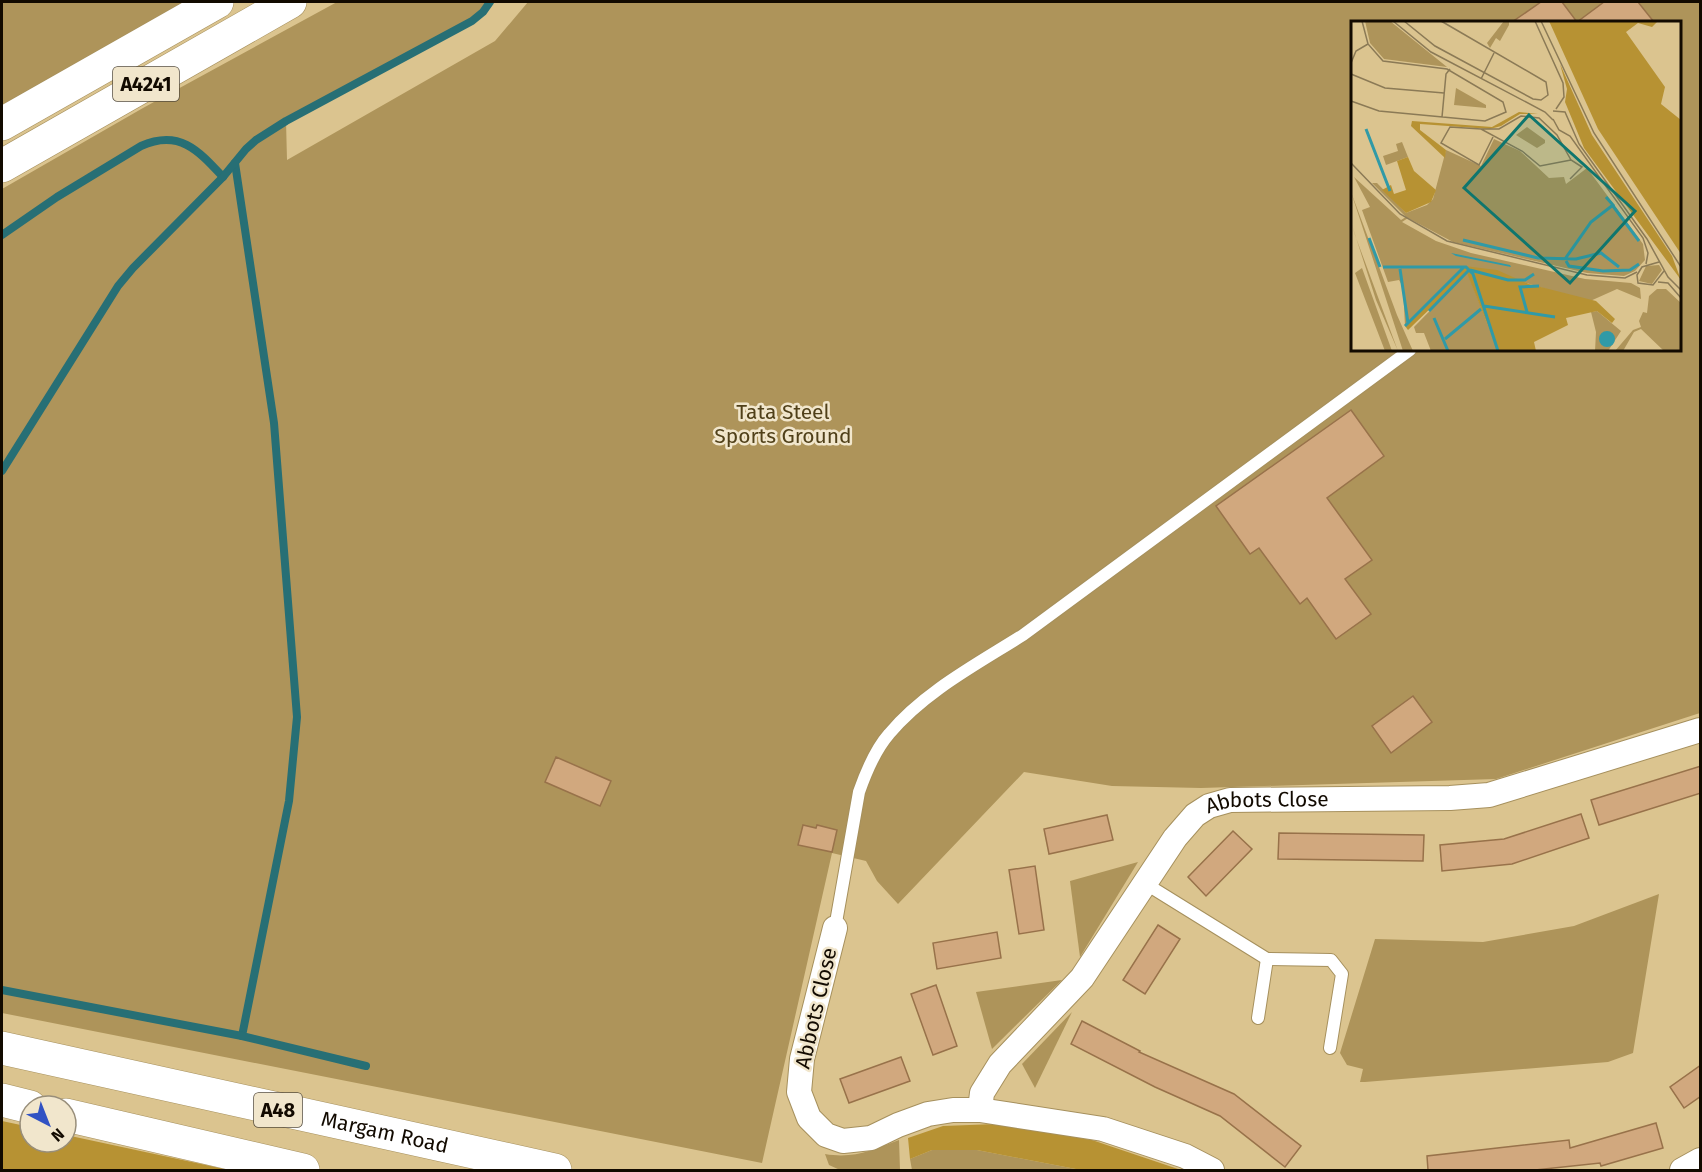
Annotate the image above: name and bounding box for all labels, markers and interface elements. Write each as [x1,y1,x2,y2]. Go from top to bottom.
inset map [1351,21,1681,351]
road number: A4241 [113,67,179,101]
park label: Tata Steel Sports Ground [714,399,852,449]
street label: Abbots Close [1203,786,1329,819]
street label: Abbots Close [789,945,843,1071]
road number: A48 [254,1093,302,1127]
north arrow [18,1094,78,1154]
street label: Margam Road [319,1106,451,1159]
text: N [47,1124,68,1145]

